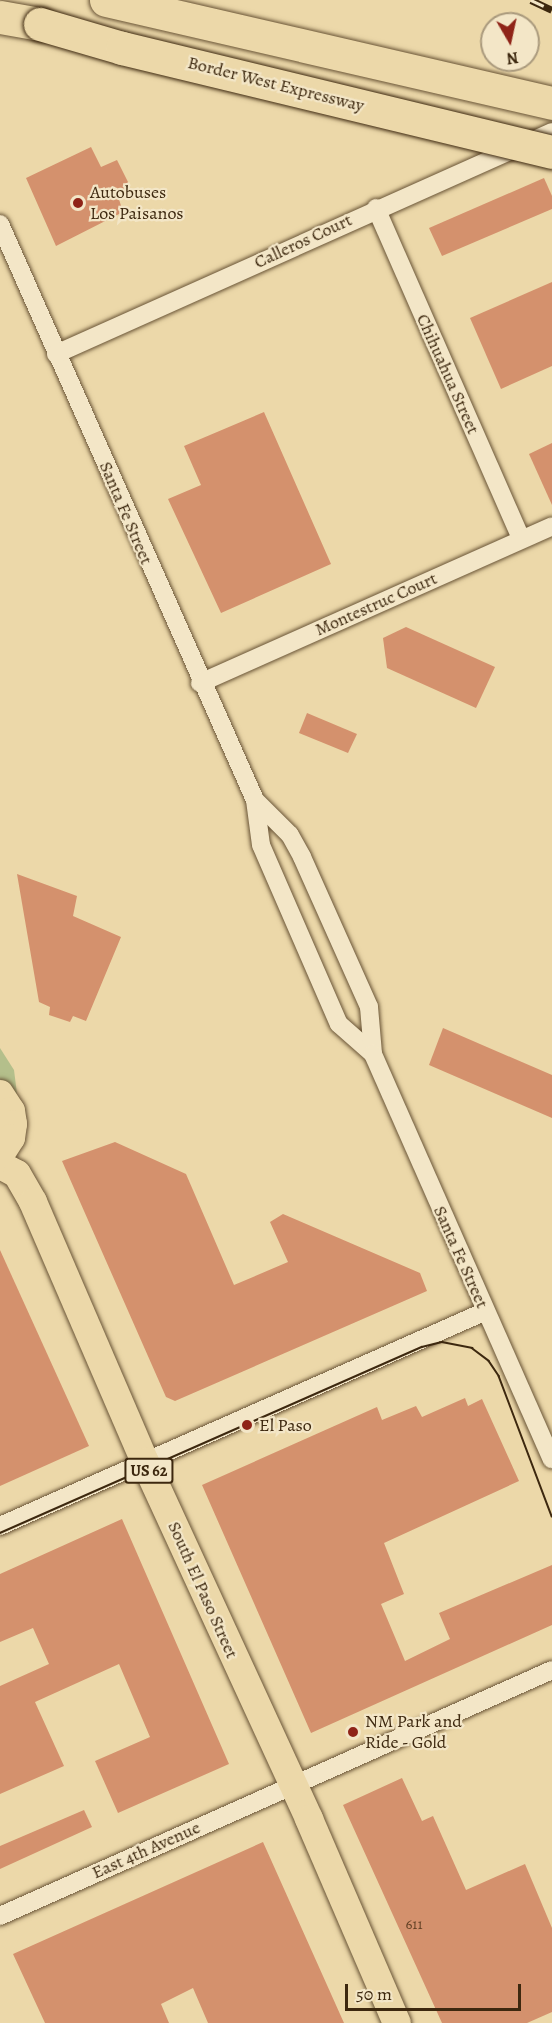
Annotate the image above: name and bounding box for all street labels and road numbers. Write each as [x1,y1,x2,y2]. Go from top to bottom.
street label: Border West Expressway [186,52,366,116]
street label: Calleros Court [251,209,355,273]
street label: Chihuahua Street [412,311,484,437]
street label: Santa Fe Street [95,458,157,568]
street label: Montestruc Court [312,567,440,641]
street label: Santa Fe Street [429,1203,493,1311]
road number: US 62 [124,1458,174,1484]
street label: South El Paso Street [163,1518,243,1662]
street label: East 4th Avenue [88,1816,204,1884]

